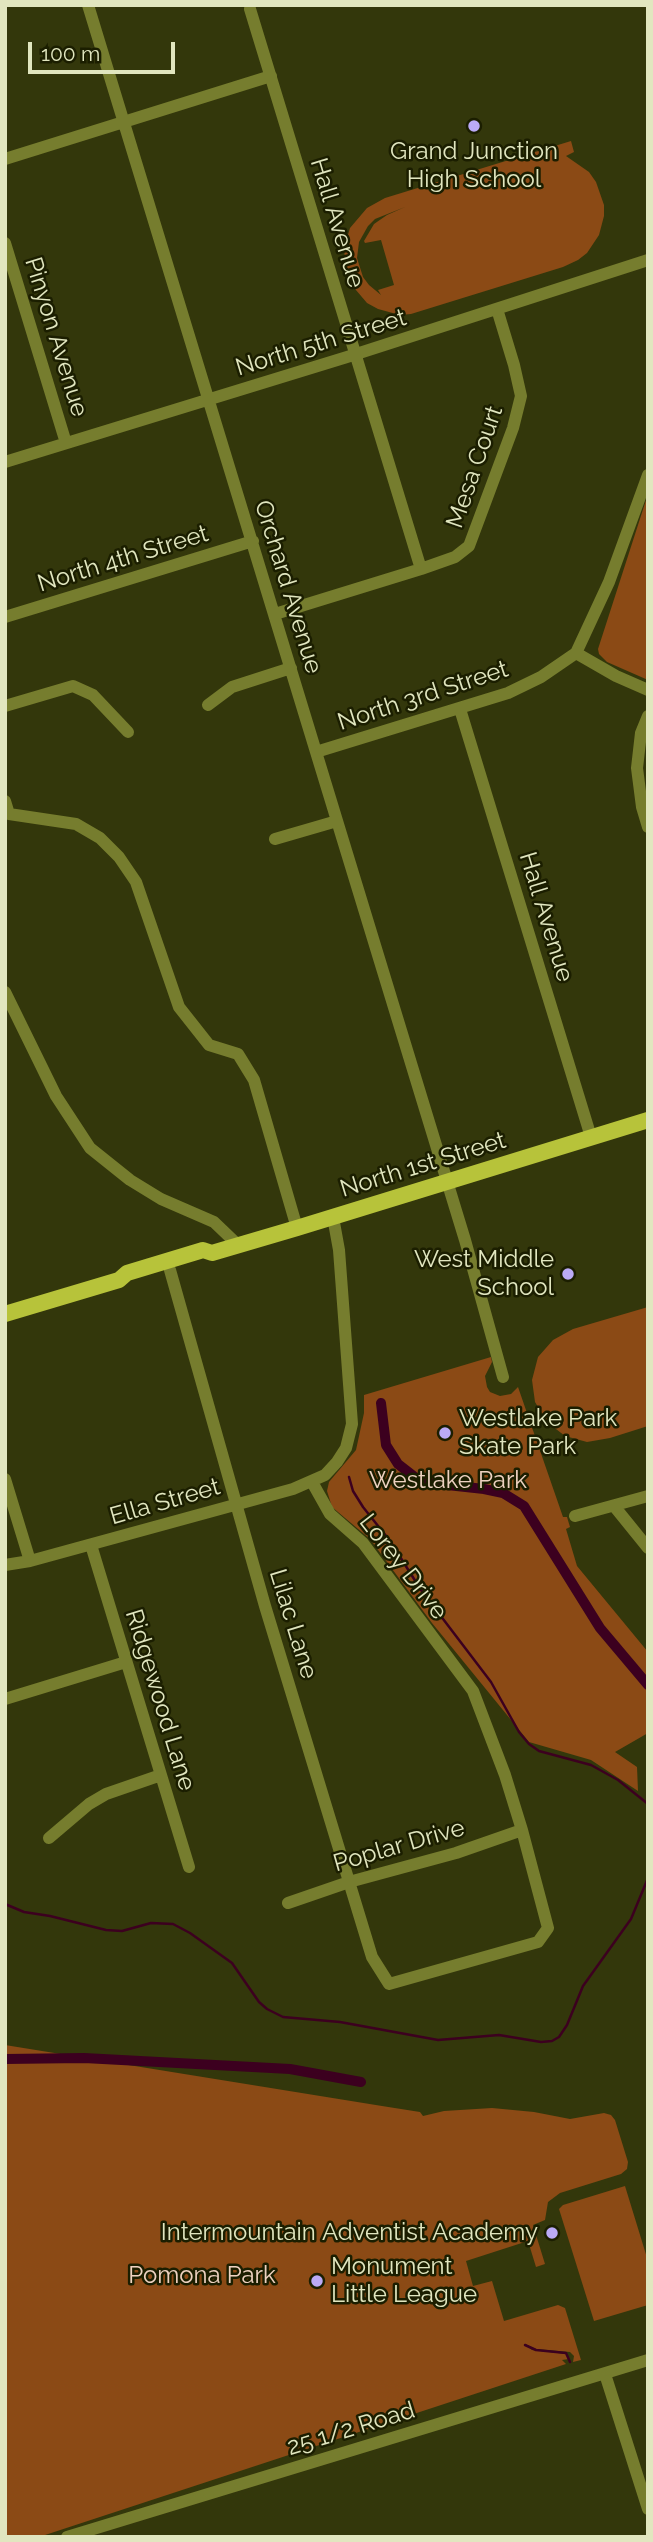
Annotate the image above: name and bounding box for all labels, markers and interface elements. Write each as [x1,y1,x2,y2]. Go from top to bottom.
scale bar [32,28,178,72]
text: 100 m [41,41,100,66]
marker: Grand Junction High School [466,118,482,134]
place label: Grand Junction High School [390,138,558,194]
street label: Hall Avenue [304,155,370,291]
street label: Pinyon Avenue [18,254,94,420]
street label: North 5th Street [232,303,410,383]
street label: Mesa Court [441,402,509,532]
street label: Orchard Avenue [248,497,328,677]
street label: North 4th Street [34,519,212,599]
street label: North 3rd Street [334,655,512,737]
street label: Hall Avenue [513,849,579,985]
street label: North 1st Street [337,1126,509,1204]
place label: West Middle School [414,1246,554,1302]
marker: West Middle School [560,1266,576,1282]
place label: Westlake Park Skate Park [459,1405,617,1461]
marker: Westlake Park Skate Park [437,1425,453,1441]
park label: Westlake Park [369,1467,527,1495]
street label: Ella Street [107,1473,223,1531]
street label: Lorey Drive [353,1508,453,1626]
street label: Lilac Lane [263,1566,323,1682]
street label: Ridgewood Lane [119,1606,201,1794]
street label: Poplar Drive [330,1814,468,1878]
place label: Intermountain Adventist Academy [161,2219,538,2247]
marker: Intermountain Adventist Academy [544,2225,560,2241]
place label: Monument Little League [331,2253,477,2309]
park label: Pomona Park [128,2262,276,2290]
marker: Monument Little League [309,2273,325,2289]
street label: 25 1/2 Road [284,2396,418,2462]

